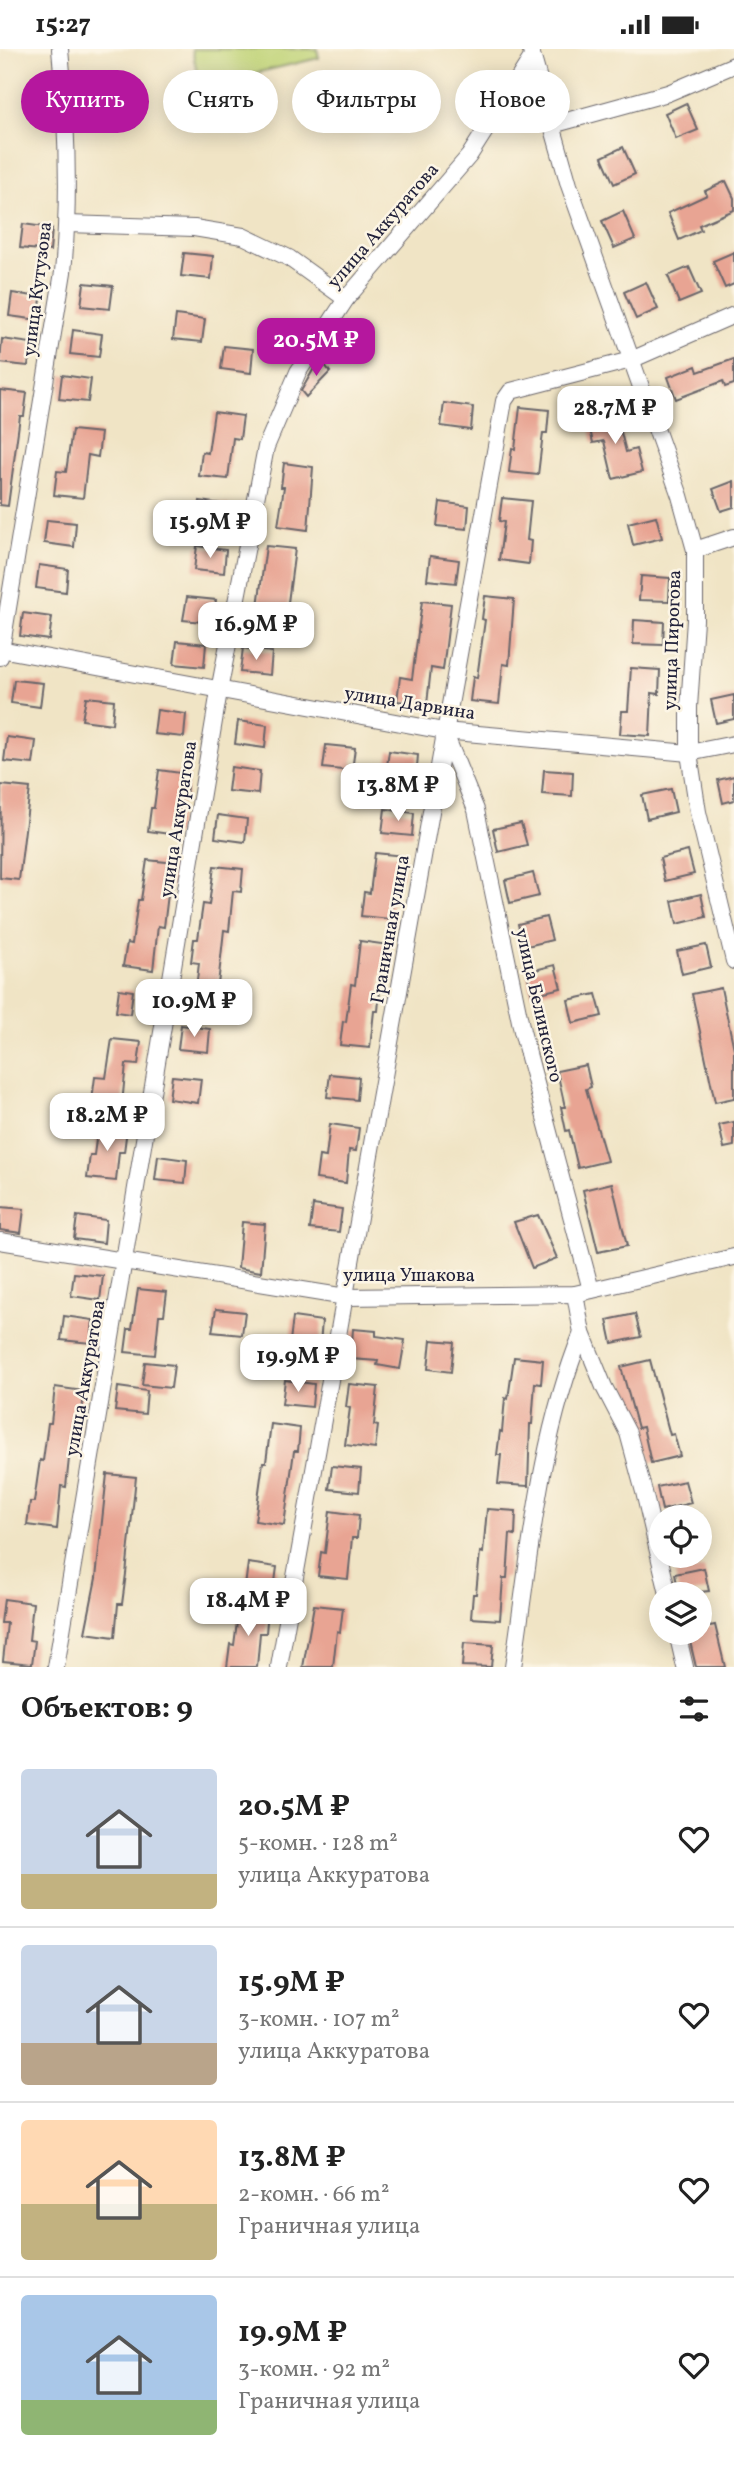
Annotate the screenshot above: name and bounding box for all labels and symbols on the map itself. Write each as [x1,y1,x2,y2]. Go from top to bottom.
street label: улица Аккуратова [322,158,445,295]
street label: улица Кутузова [17,220,59,358]
pin: 20.5M ₽ [251,319,381,378]
pin: 28.7M ₽ [550,387,680,446]
pin: 15.9M ₽ [145,501,275,560]
street label: улица Пирогова [658,569,688,711]
pin: 16.9M ₽ [191,603,321,662]
street label: улица Дарвина [342,681,477,727]
street label: улица Аккуратова [154,739,204,900]
pin: 13.8M ₽ [333,763,463,823]
street label: Граничная улица [365,853,417,1006]
street label: улица Белинского [508,926,568,1085]
pin: 10.9M ₽ [129,979,259,1039]
pin: 18.2M ₽ [42,1093,172,1153]
street label: улица Ушакова [343,1263,475,1289]
street label: улица Аккуратова [59,1298,113,1459]
pin: 19.9M ₽ [233,1335,363,1394]
pin: 18.4M ₽ [183,1579,313,1638]

